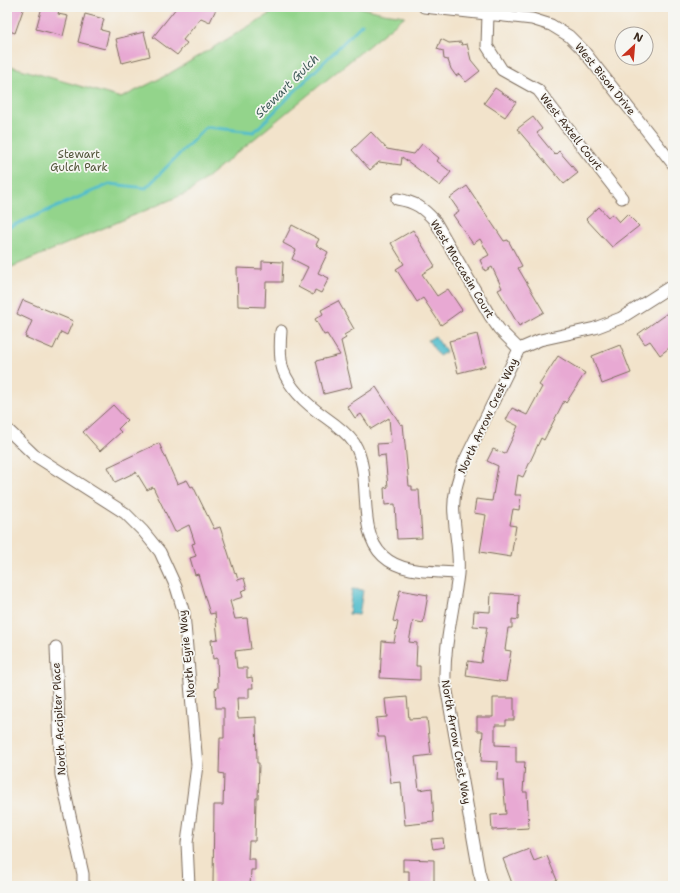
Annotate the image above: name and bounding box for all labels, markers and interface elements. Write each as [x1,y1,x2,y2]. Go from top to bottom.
north arrow [614,26,654,66]
text: N [631,29,646,46]
street label: West Bison Drive [571,40,639,118]
water label: Stewart Gulch [252,51,322,121]
street label: West Axtell Court [536,90,606,174]
park label: Stewart Gulch Park [50,147,108,175]
street label: West Moccasin Court [427,217,497,321]
street label: North Arrow Crest Way [455,356,521,476]
street label: North Eyrie Way [175,609,199,699]
street label: North Accipiter Place [49,662,69,776]
street label: North Arrow Crest Way [438,679,474,805]

